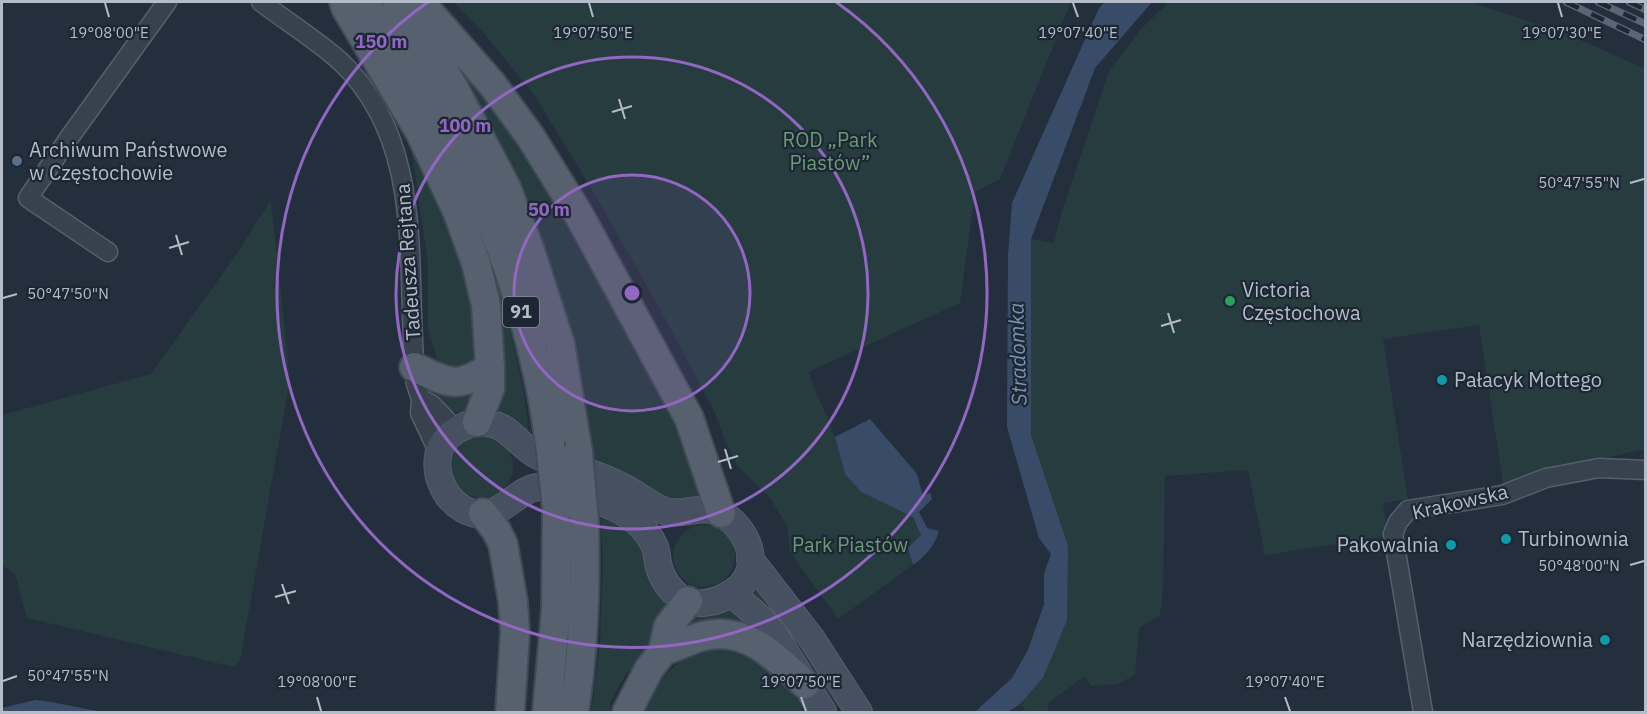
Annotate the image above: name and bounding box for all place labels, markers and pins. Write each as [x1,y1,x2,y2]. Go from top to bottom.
place label: Archiwum Państwowe w Częstochowie [29,136,228,186]
marker: Archiwum Państwowe w Częstochowie [10,154,24,168]
place label: Victoria Częstochowa [1242,276,1361,326]
centre of rings [622,283,642,303]
marker: Victoria Częstochowa [1223,294,1237,308]
place label: Pałacyk Mottego [1454,366,1602,393]
marker: Pałacyk Mottego [1435,373,1449,387]
place label: Turbinownia [1518,525,1629,552]
place label: Pakowalnia [1337,531,1439,558]
marker: Turbinownia [1499,532,1513,546]
marker: Pakowalnia [1444,538,1458,552]
place label: Narzędziownia [1461,626,1593,653]
marker: Narzędziownia [1598,633,1612,647]

